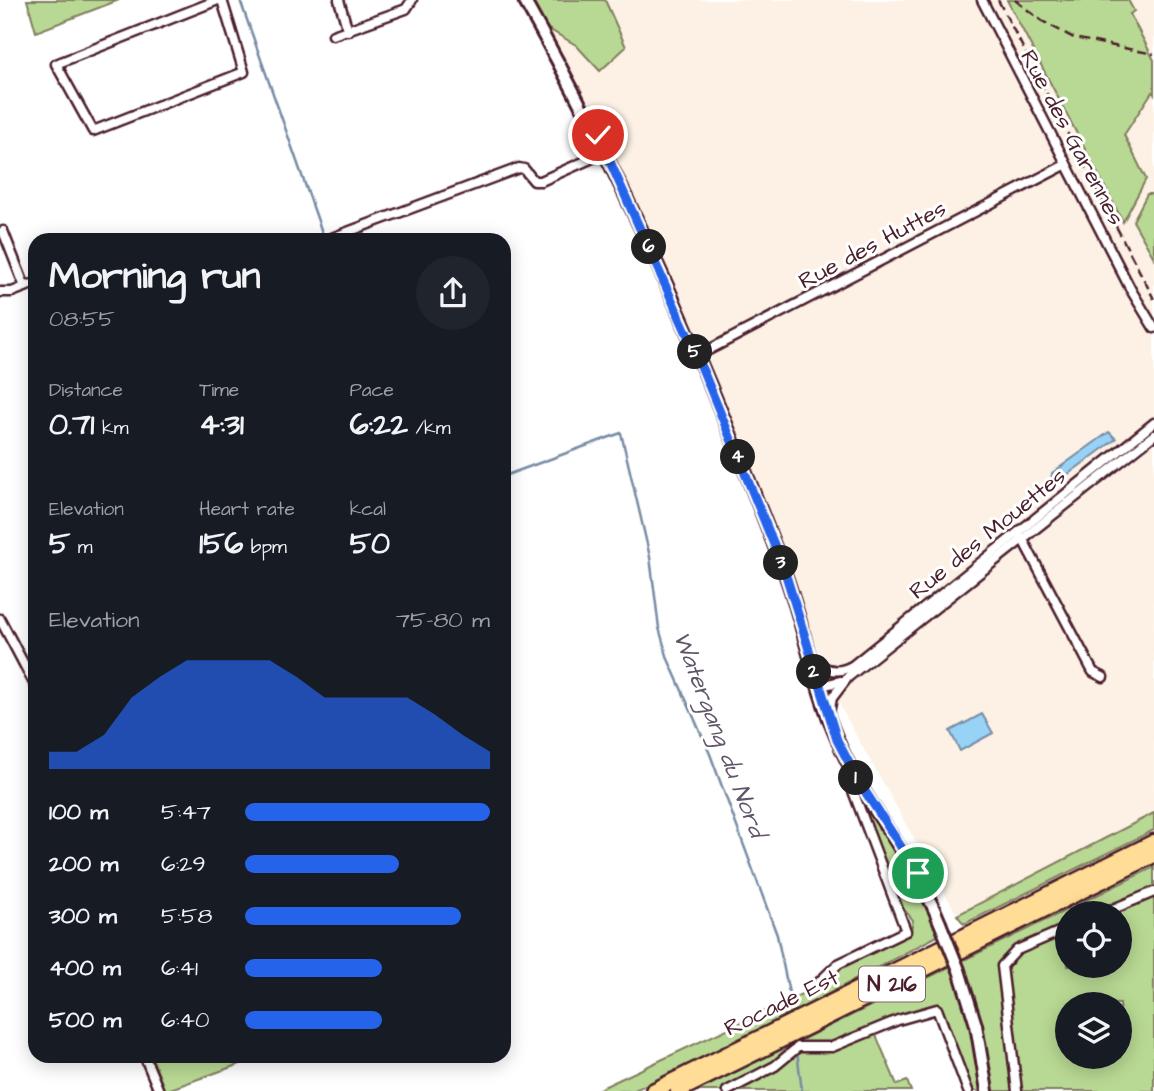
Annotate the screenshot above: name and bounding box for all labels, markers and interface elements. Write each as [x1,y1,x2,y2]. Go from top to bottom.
street label: Rue des Garennes [1012,44,1132,231]
pin [568,105,628,165]
icon: check [579,116,617,154]
street label: Rue des Huttes [793,193,952,297]
pin: 6 [632,230,666,264]
text: 6 [643,233,654,260]
text: Morning run [49,251,261,303]
button: share [416,256,490,330]
text: 08:55 [49,303,115,335]
pin: 5 [678,334,712,370]
text: 5 [688,338,701,365]
text: Distance [49,377,123,404]
text: Time [199,377,239,404]
text: Pace [350,377,394,404]
text: 0.71 [49,404,94,446]
text: 4:31 [199,404,244,446]
text: 6:22 [350,404,408,446]
text: km [94,415,129,442]
text: /km [408,415,451,442]
pin: 4 [720,440,756,475]
text: 4 [731,443,744,470]
street label: Rue des Mouettes [902,460,1073,607]
text: Elevation [49,496,124,523]
text: Heart rate [199,496,295,523]
text: kcal [350,496,386,523]
text: 5 [49,523,70,565]
text: 156 [199,523,243,565]
text: 50 [350,523,390,565]
text: m [70,534,93,561]
text: bpm [243,534,287,561]
pin: 3 [764,546,798,580]
text: 3 [776,549,785,576]
text: Elevation [49,604,140,636]
text: 75–80 m [396,604,490,636]
water label: Watergang du Nord [663,627,776,847]
pin: 2 [796,654,832,690]
text: 2 [808,658,819,685]
pin: 1 [838,760,874,796]
text: 1 [854,764,857,791]
text: 100 m [49,796,108,828]
text: 5:47 [161,796,211,828]
pin [888,843,948,903]
text: 200 m [49,848,118,880]
text: 6:29 [161,848,206,880]
icon: arrive [899,854,937,892]
text: 300 m [49,900,117,932]
text: 5:58 [161,900,212,932]
map controls [1055,901,1132,1069]
button: locate [1055,901,1132,978]
text: 400 m [49,952,121,984]
text: 6:41 [161,952,198,984]
street label: Rocade Est [719,961,845,1044]
road number: N 216 [859,967,925,1002]
button: layers [1055,992,1132,1069]
text: 500 m [49,1004,121,1036]
text: 6:40 [161,1004,209,1036]

